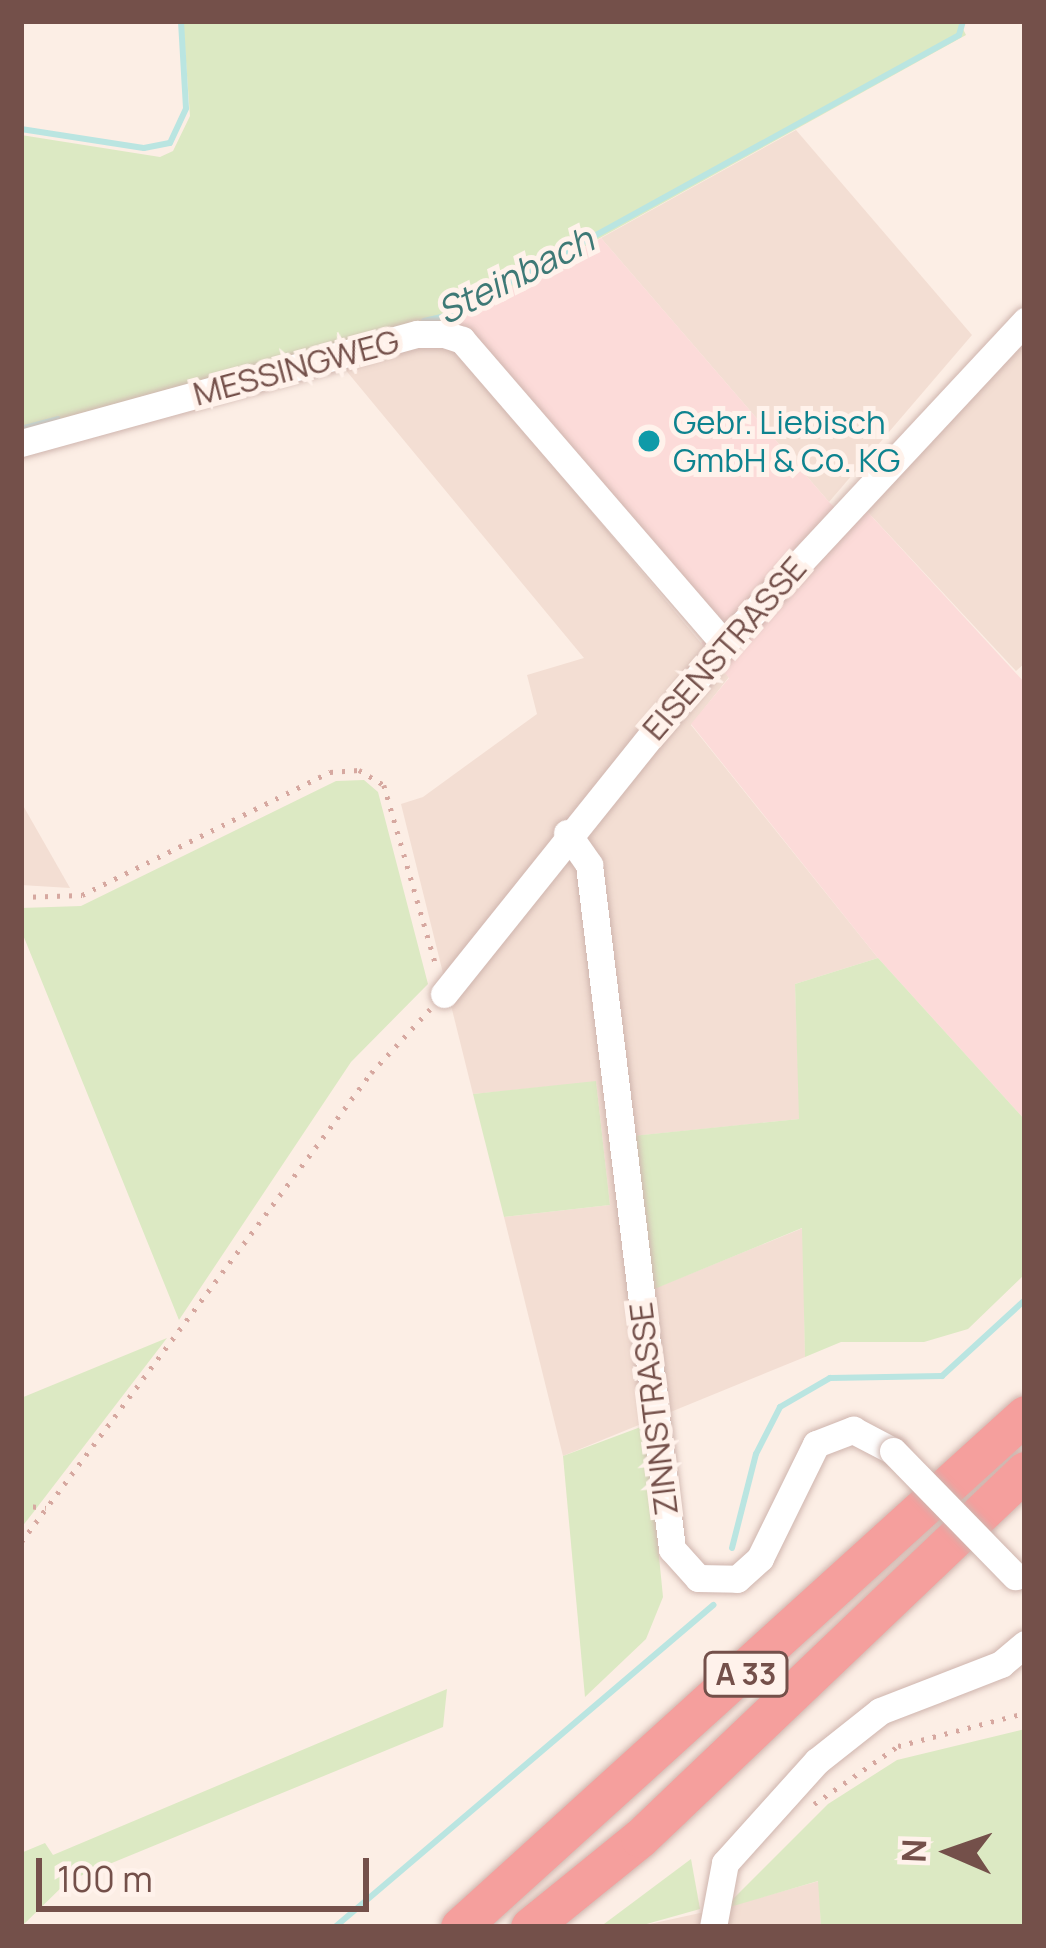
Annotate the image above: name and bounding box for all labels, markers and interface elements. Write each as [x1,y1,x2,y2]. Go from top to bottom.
water label: Steinbach [430,217,600,333]
street label: MESSINGWEG [189,321,403,413]
place label: Gebr. Liebisch GmbH & Co. KG [673,402,900,480]
marker: Gebr. Liebisch GmbH & Co. KG [636,428,662,454]
street label: EISENSTRASSE [634,548,814,748]
street label: ZINNSTRASSE [620,1300,686,1518]
road number: A 33 [701,1650,791,1698]
north arrow [890,1792,1010,1912]
scale bar [42,1834,375,1908]
text: N [891,1838,936,1863]
text: 100 m [57,1854,153,1903]

